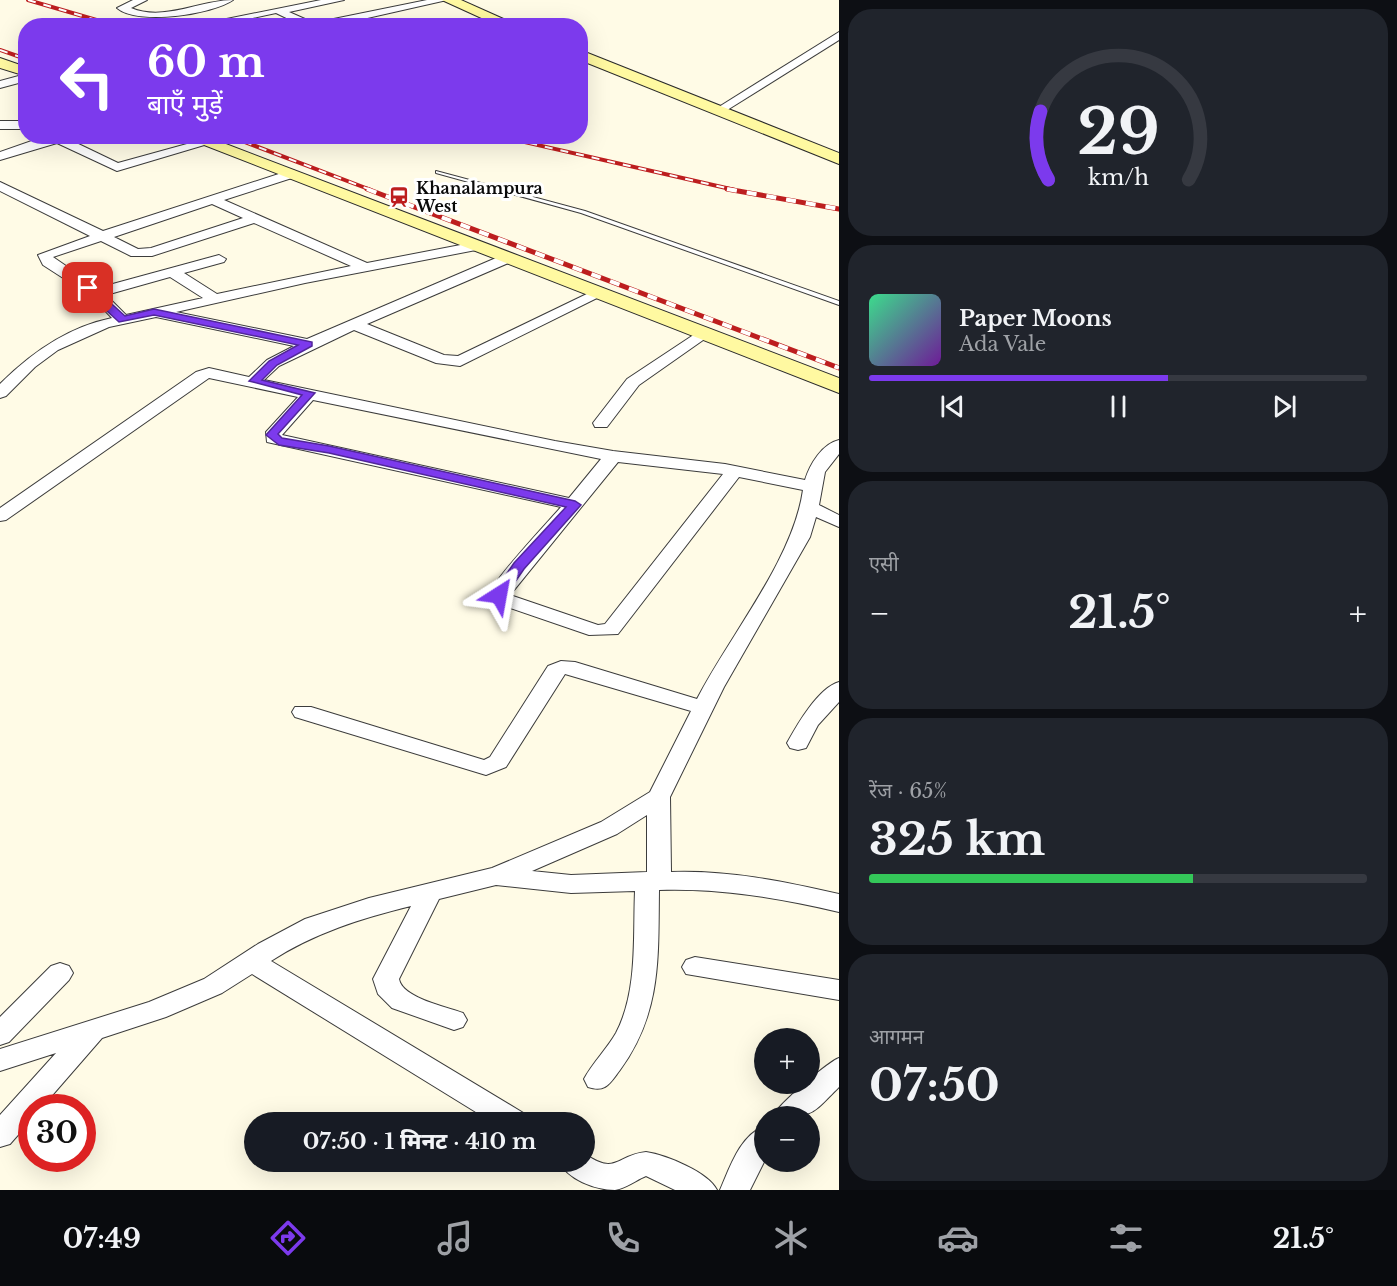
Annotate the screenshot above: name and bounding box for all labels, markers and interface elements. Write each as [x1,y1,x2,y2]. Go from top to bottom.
text: 60 m [147,36,265,88]
icon: left [48,42,126,120]
text: बाएँ मुड़ें [147,88,223,121]
text: 29 [1077,93,1159,171]
text: km/h [1088,164,1149,191]
place label: Khanalampura West [415,178,543,216]
station icon: Khanalampura West [387,185,411,209]
pin [62,262,113,313]
icon: arrive [71,271,104,304]
text: Paper Moons [959,305,1112,332]
text: Ada Vale [959,332,1046,356]
icon: previous [936,390,969,423]
icon: pause [1102,390,1135,423]
icon: next [1268,390,1301,423]
text: एसी [869,552,899,576]
position arrow [467,563,531,627]
text: 21.5° [1068,584,1171,640]
text: − [869,593,890,634]
text: + [1349,593,1367,634]
text: रेंज · 65% [869,779,947,803]
text: 325 km [869,811,1045,867]
text: आगमन [869,1025,924,1049]
map controls [754,1028,820,1172]
button: + [754,1028,820,1094]
text: 07:50 [869,1057,1000,1113]
speed limit sign: 30 [18,1094,96,1172]
button: − [754,1106,820,1172]
text: 07:50 · 1 मिनट · 410 m [303,1128,536,1155]
icon: directions [267,1217,309,1259]
icon: music [434,1217,476,1259]
icon: phone [602,1217,644,1259]
icon: climate [770,1217,812,1259]
icon: car [937,1217,979,1259]
icon: filters [1105,1217,1147,1259]
text: 07:49 [63,1222,141,1255]
text: 21.5° [1273,1222,1334,1255]

